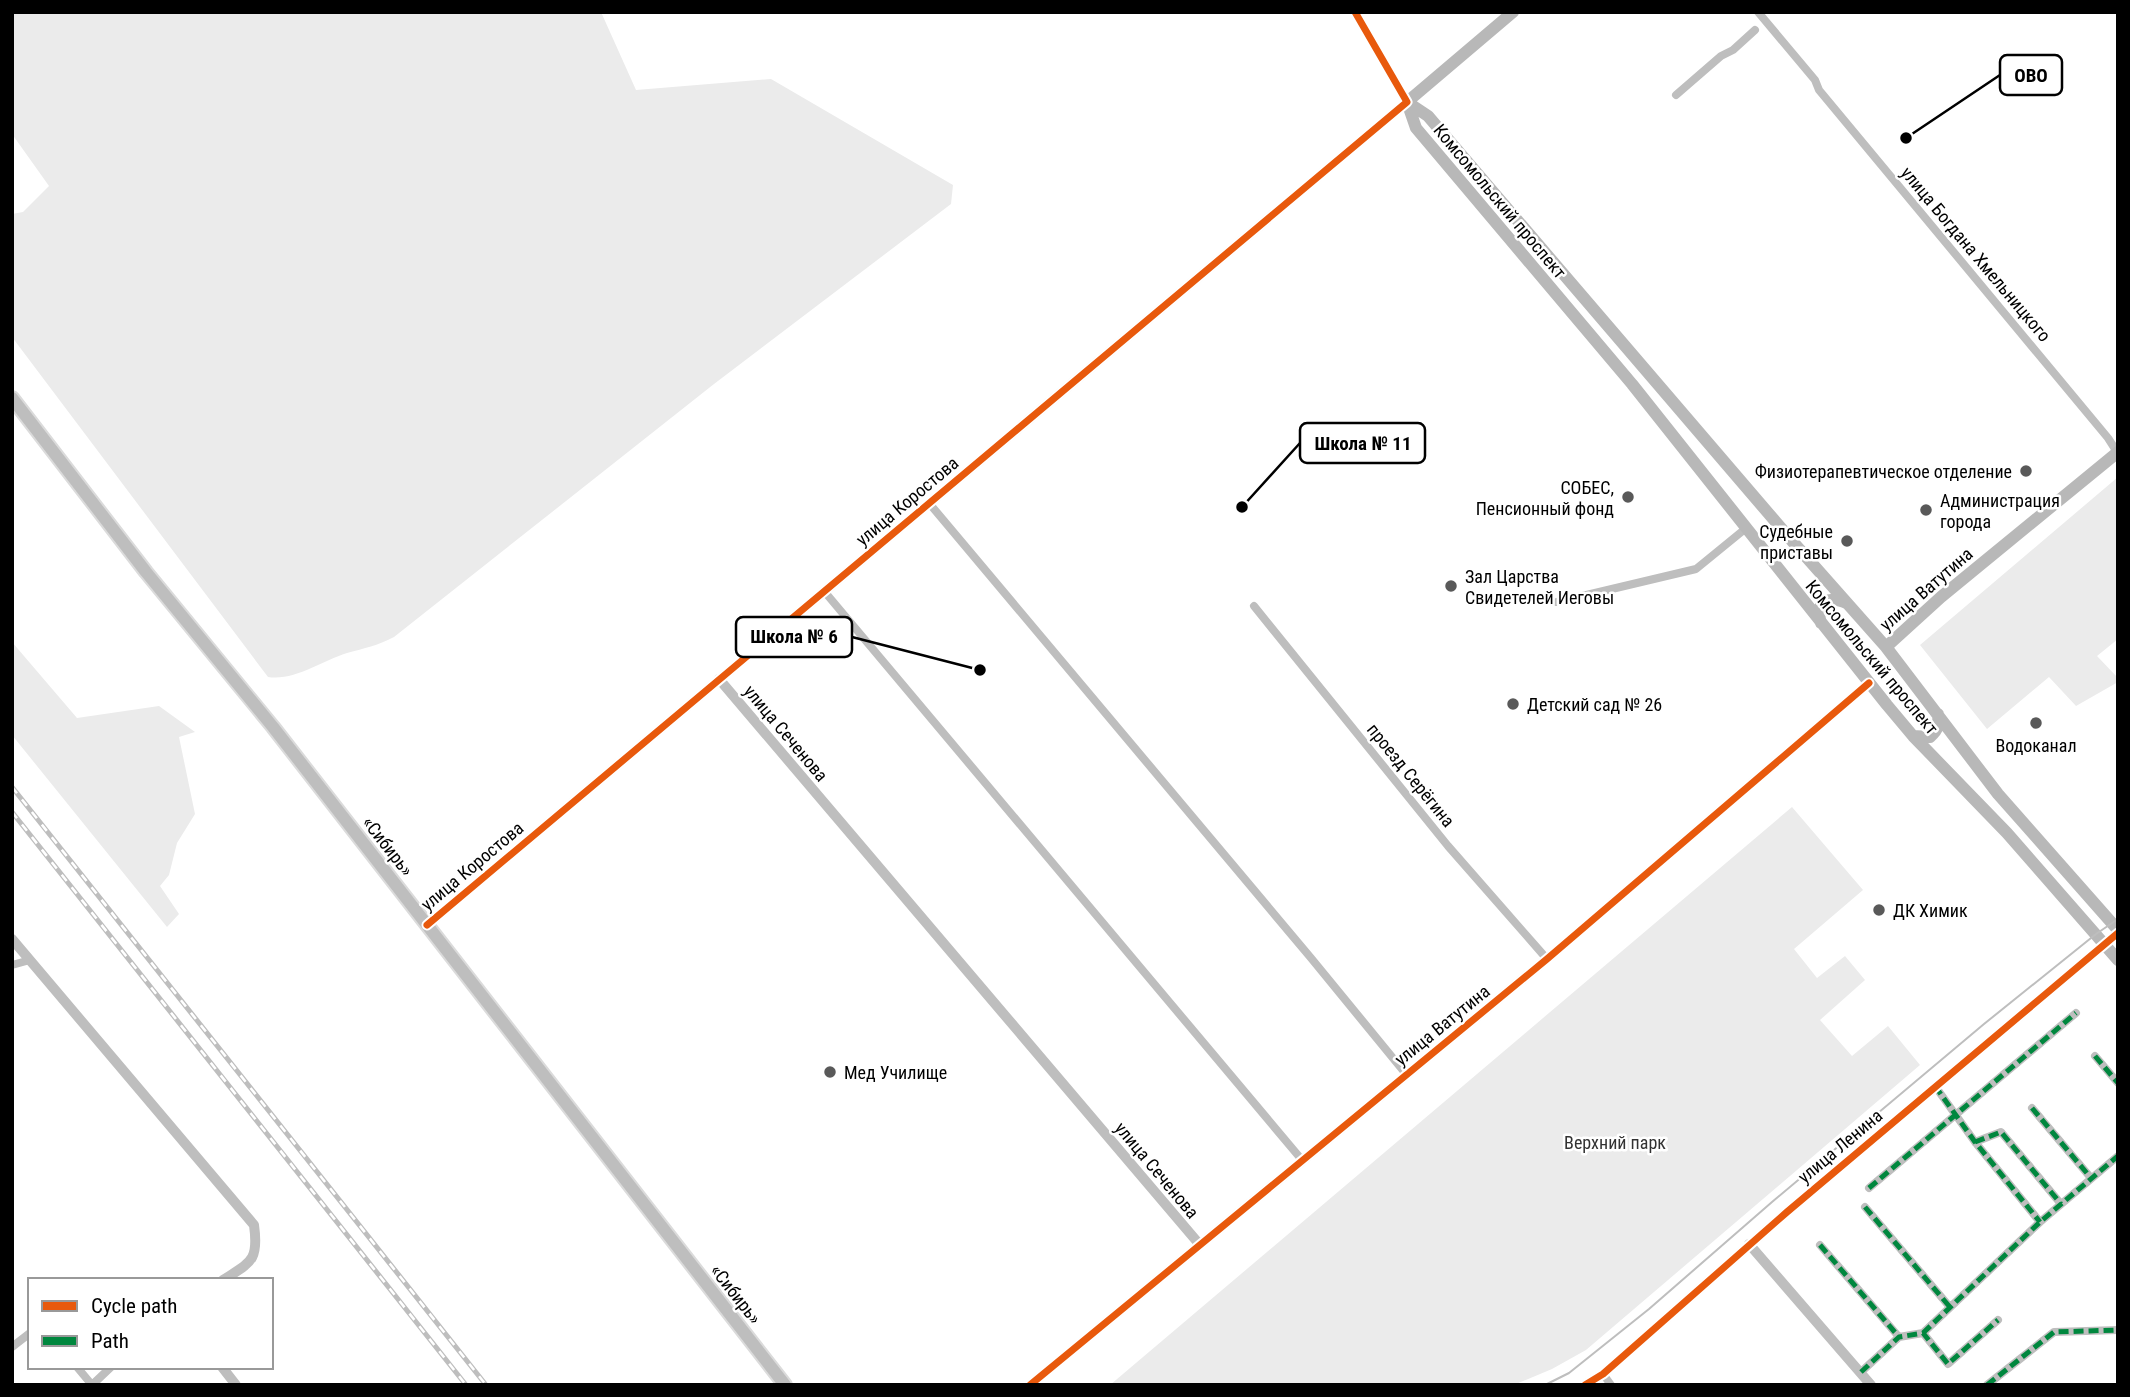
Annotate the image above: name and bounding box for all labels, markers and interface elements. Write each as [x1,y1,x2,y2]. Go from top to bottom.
callout: ОВО [2000,55,2062,95]
text: ОВО [2014,64,2048,87]
street label: Комсомольский проспект [1429,120,1571,283]
street label: улица Богдана Хмельницкого [1897,162,2055,346]
callout: Школа № 11 [1300,423,1425,463]
text: Школа № 11 [1314,432,1412,455]
street label: улица Коростова [852,452,962,550]
place label: Физиотерапевтическое отделение [1755,461,2012,482]
marker: Физиотерапевтическое отделение [2018,463,2034,479]
place label: СОБЕС, Пенсионный фонд [1476,477,1614,519]
marker: СОБЕС, Пенсионный фонд [1620,489,1636,505]
place label: Администрация города [1940,490,2060,532]
marker: Администрация города [1918,502,1934,518]
place label: Судебные приставы [1759,521,1833,563]
marker: Судебные приставы [1839,533,1855,549]
street label: улица Ватутина [1875,543,1977,635]
place label: Зал Царства Свидетелей Иеговы [1465,566,1614,608]
street label: Комсомольский проспект [1801,576,1943,739]
marker: Зал Царства Свидетелей Иеговы [1443,578,1459,594]
callout: Школа № 6 [736,617,852,657]
text: Школа № 6 [750,625,838,648]
street label: улица Сеченова [740,681,832,785]
place label: Детский сад № 26 [1527,694,1662,715]
marker: Детский сад № 26 [1505,696,1521,712]
marker: Водоканал [2028,715,2044,731]
street label: проезд Серёгина [1363,719,1459,831]
place label: Водоканал [1995,735,2077,756]
street label: «Сибирь» [358,812,418,880]
street label: улица Коростова [417,817,527,915]
place label: ДК Химик [1893,900,1968,921]
marker: ДК Химик [1871,902,1887,918]
street label: улица Ватутина [1390,980,1494,1070]
place label: Мед Училище [844,1062,947,1083]
marker: Мед Училище [822,1064,838,1080]
street label: улица Ленина [1794,1105,1886,1187]
street label: улица Сеченова [1111,1118,1203,1222]
park label: Верхний парк [1564,1132,1666,1153]
street label: «Сибирь» [706,1260,766,1328]
legend [28,1278,273,1369]
text: Cycle path [91,1294,177,1318]
text: Path [91,1329,129,1353]

